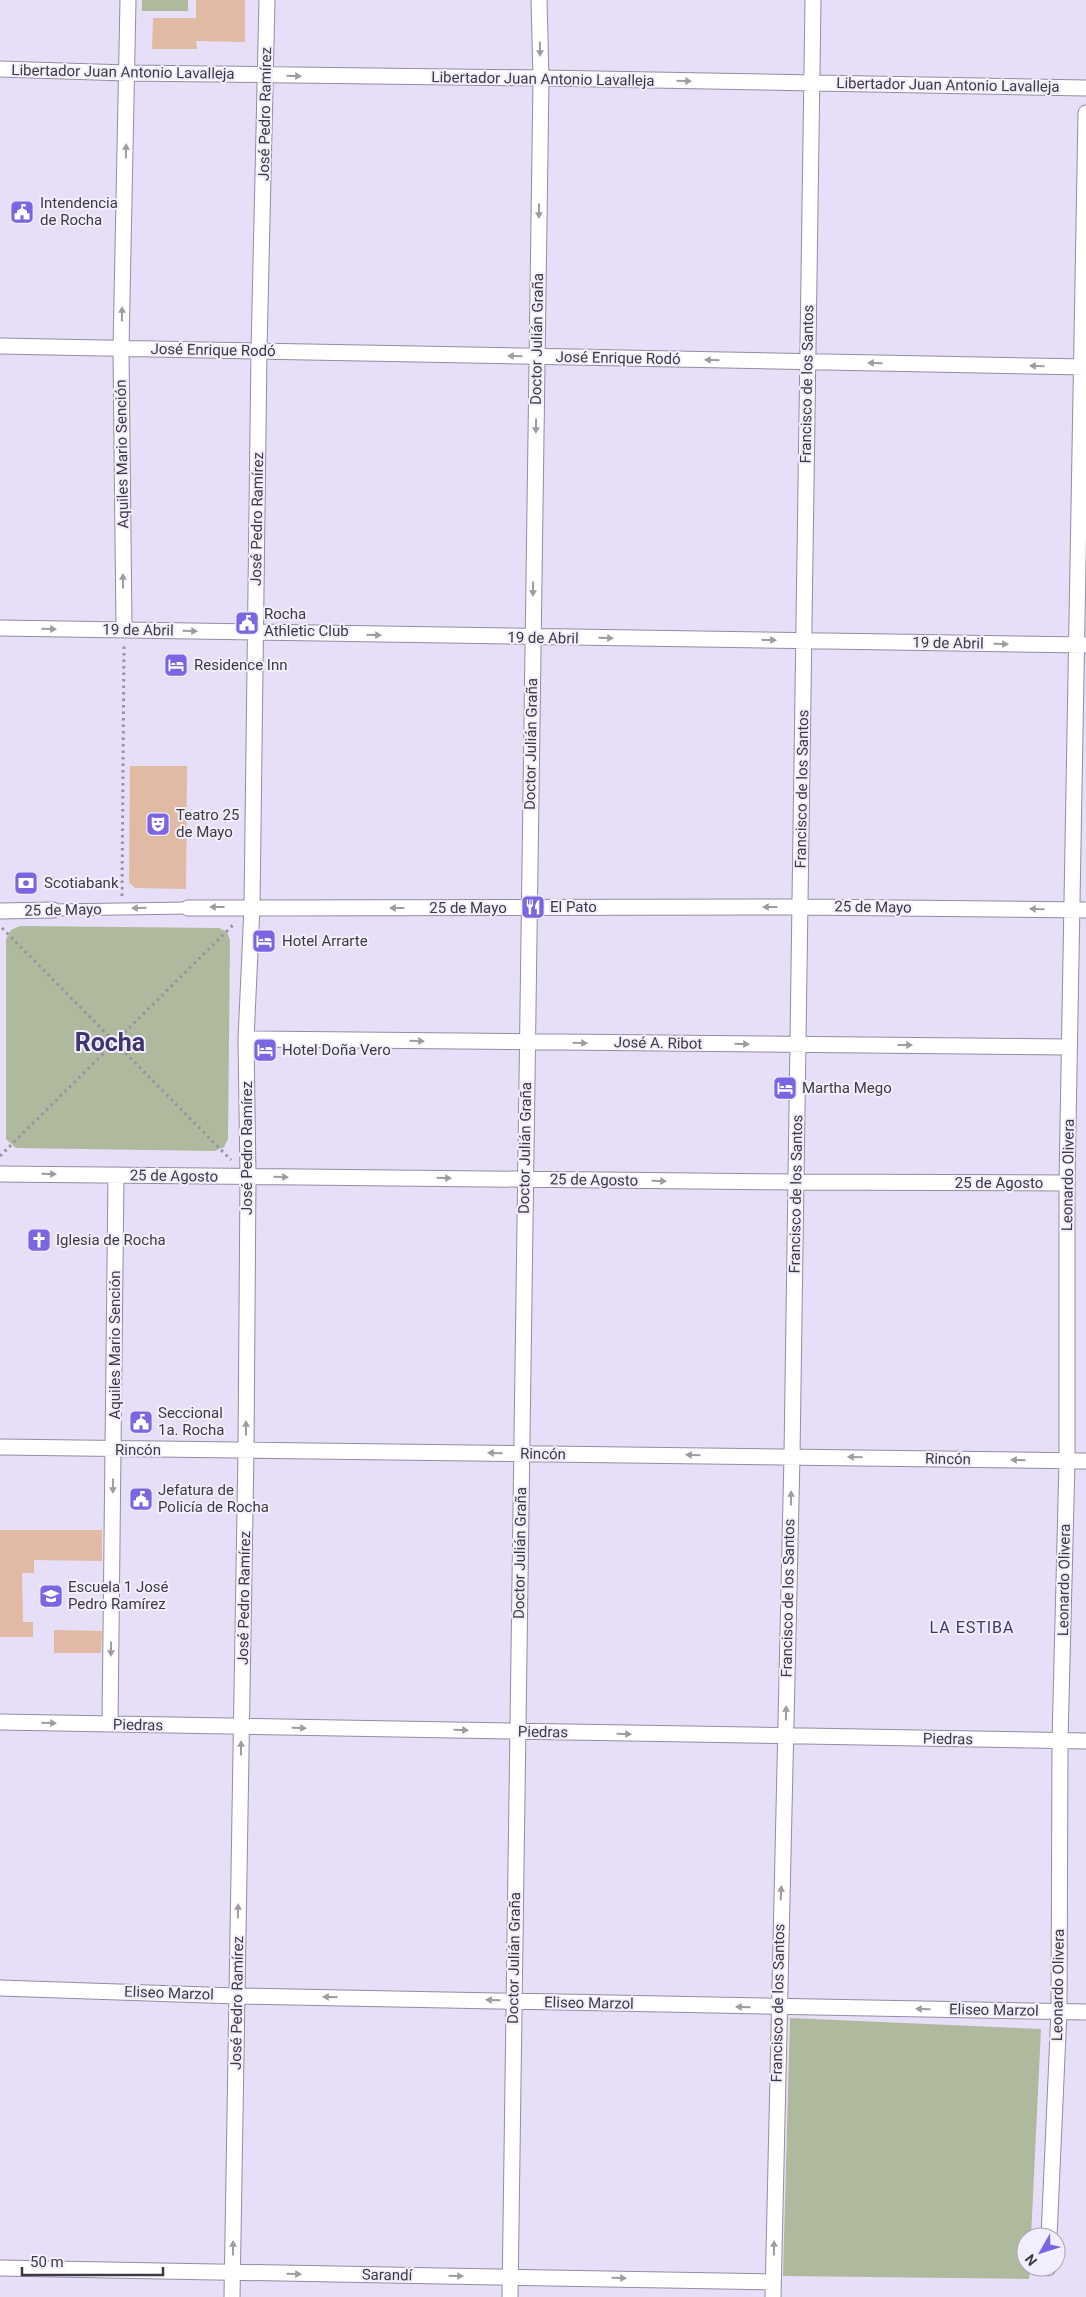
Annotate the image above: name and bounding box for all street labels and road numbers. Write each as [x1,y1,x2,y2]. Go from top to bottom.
street label: José Pedro Ramírez [255,47,275,181]
street label: Libertador Juan Antonio Lavalleja [11,61,235,83]
street label: Libertador Juan Antonio Lavalleja [431,68,655,90]
street label: Libertador Juan Antonio Lavalleja [836,74,1060,96]
street label: Doctor Julián Graña [527,273,547,405]
street label: Francisco de los Santos [797,304,817,464]
street label: José Enrique Rodó [150,340,276,360]
street label: José Enrique Rodó [555,348,681,368]
street label: Aquiles Mario Sención [112,379,132,529]
street label: José Pedro Ramírez [247,452,267,586]
street label: 19 de Abril [102,620,174,640]
street label: 19 de Abril [507,628,579,648]
street label: 19 de Abril [912,633,984,653]
street label: Doctor Julián Graña [521,678,541,810]
street label: Francisco de los Santos [792,709,812,869]
street label: 25 de Mayo [834,897,912,917]
street label: 25 de Mayo [429,899,507,917]
street label: 25 de Mayo [24,900,102,920]
street label: José A. Ribot [614,1033,702,1053]
street label: José Pedro Ramírez [238,1081,256,1215]
street label: Doctor Julián Graña [515,1082,535,1214]
street label: Francisco de los Santos [786,1114,806,1274]
street label: Leonardo Olivera [1058,1119,1078,1231]
street label: 25 de Agosto [130,1166,218,1186]
street label: 25 de Agosto [550,1170,638,1190]
street label: 25 de Agosto [955,1174,1043,1192]
street label: Aquiles Mario Sención [106,1270,124,1420]
street label: Rincón [115,1441,161,1459]
street label: Rincón [520,1445,566,1463]
street label: Rincón [925,1450,971,1468]
street label: Doctor Julián Graña [510,1487,530,1619]
street label: Francisco de los Santos [778,1518,798,1678]
street label: Leonardo Olivera [1054,1524,1074,1636]
street label: José Pedro Ramírez [234,1531,254,1665]
street label: Piedras [113,1716,163,1734]
street label: Piedras [518,1723,568,1741]
street label: Piedras [923,1730,973,1748]
street label: Doctor Julián Graña [504,1892,524,2024]
street label: Francisco de los Santos [768,1923,788,2083]
street label: Leonardo Olivera [1048,1929,1068,2041]
street label: José Pedro Ramírez [227,1936,247,2070]
street label: Eliseo Marzol [124,1982,214,2004]
street label: Eliseo Marzol [544,1993,634,2013]
street label: Eliseo Marzol [949,2000,1039,2020]
street label: Sarandí [362,2266,414,2284]

